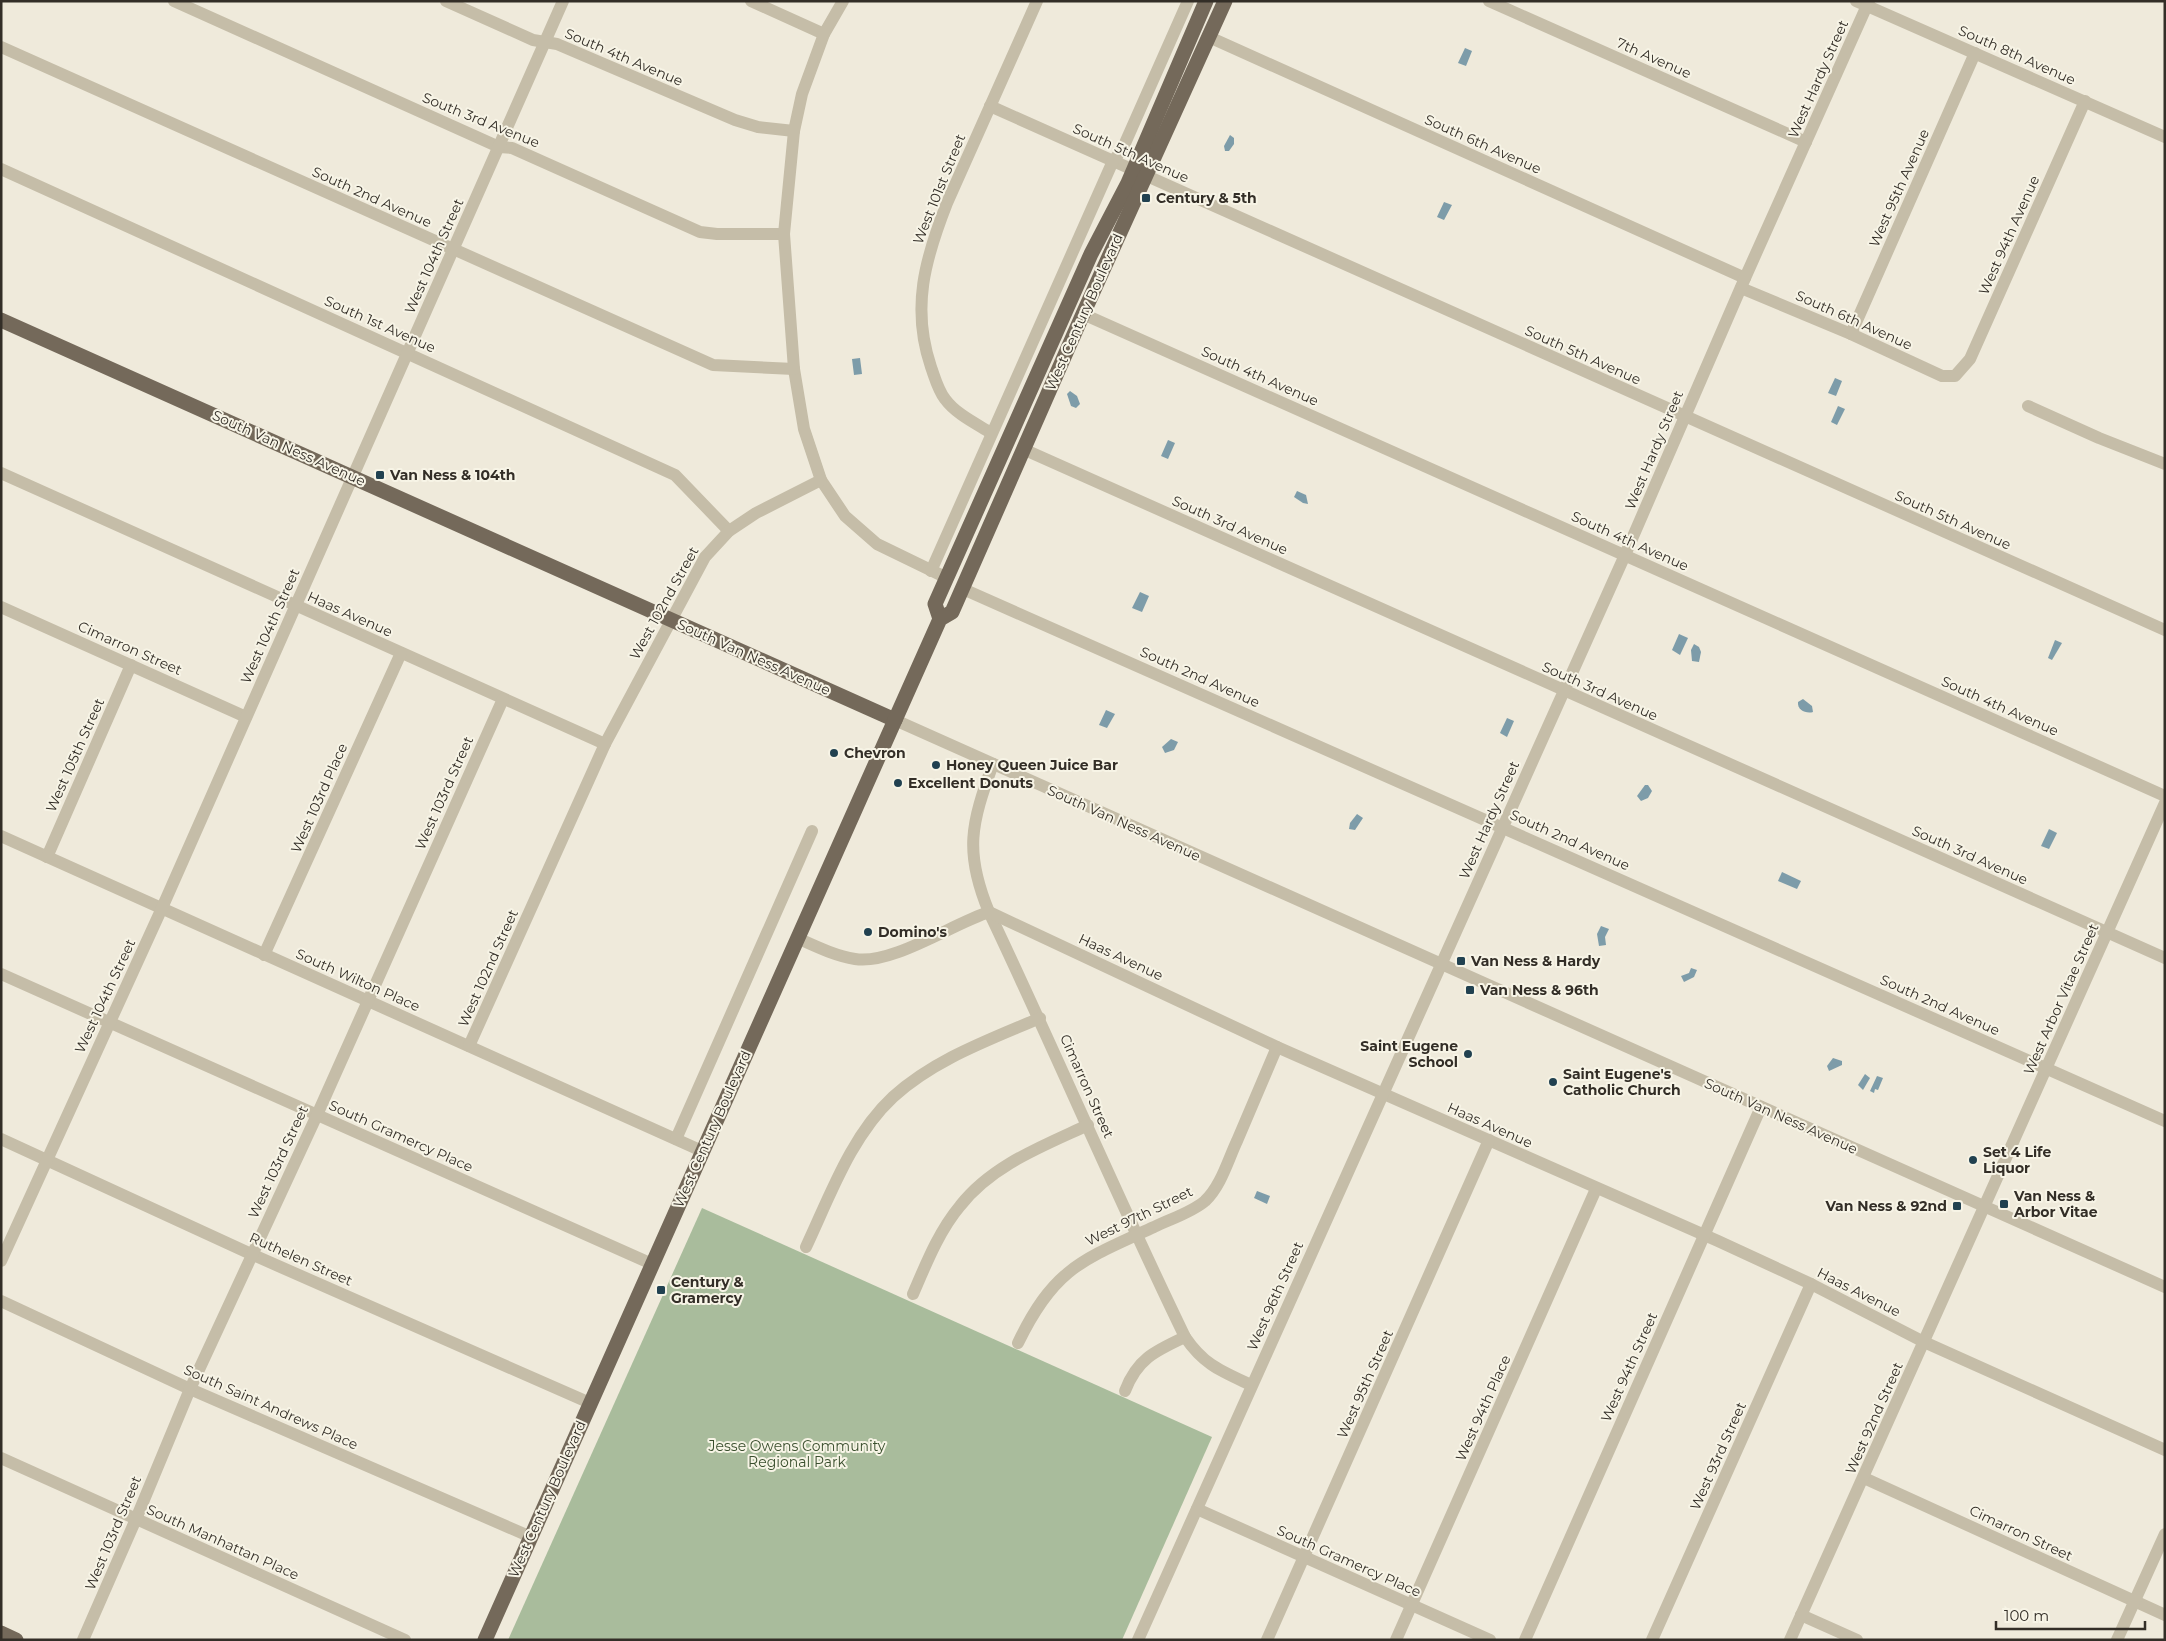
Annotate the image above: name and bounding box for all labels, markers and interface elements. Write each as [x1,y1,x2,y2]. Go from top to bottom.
street label: West Hardy Street [1784,17,1852,141]
street label: South 8th Avenue [1956,21,2078,89]
street label: South 4th Avenue [562,24,686,90]
street label: 7th Avenue [1614,34,1694,82]
street label: South 3rd Avenue [420,88,542,152]
street label: South 6th Avenue [1422,110,1544,178]
street label: South 5th Avenue [1070,119,1192,187]
street label: West 95th Avenue [1865,126,1933,250]
street label: West 101st Street [909,131,969,247]
street label: South 2nd Avenue [309,163,435,231]
street label: West 94th Avenue [1975,172,2043,298]
place label: Century & 5th [1156,189,1257,207]
marker: Century & 5th [1140,192,1152,204]
street label: West 104th Street [401,195,468,316]
street label: West Century Boulevard [1041,231,1127,393]
street label: South 6th Avenue [1793,286,1915,354]
street label: South 1st Avenue [322,291,438,357]
street label: South 5th Avenue [1522,321,1644,389]
street label: South 4th Avenue [1199,342,1321,410]
street label: West Hardy Street [1621,388,1687,512]
street label: South Van Ness Avenue [210,406,368,490]
place label: Van Ness & 104th [389,466,516,484]
marker: Van Ness & 104th [374,469,386,481]
street label: South 5th Avenue [1892,486,2014,554]
street label: South 3rd Avenue [1169,491,1291,559]
street label: South 4th Avenue [1569,507,1691,575]
street label: West 102nd Street [625,543,703,663]
street label: West 104th Street [237,565,304,686]
street label: Haas Avenue [305,587,395,641]
street label: South Van Ness Avenue [675,615,833,699]
street label: Cimarron Street [75,617,185,679]
street label: South 2nd Avenue [1137,643,1263,711]
street label: South 3rd Avenue [1539,657,1661,725]
street label: South 4th Avenue [1939,672,2061,740]
street label: West 105th Street [42,695,108,815]
street label: West 103rd Street [411,733,477,853]
street label: West 103rd Place [287,740,351,856]
place label: Chevron [844,744,906,762]
marker: Chevron [828,747,840,759]
place label: Honey Queen Juice Bar [946,756,1118,774]
street label: West Hardy Street [1455,758,1523,882]
marker: Honey Queen Juice Bar [930,759,942,771]
place label: Excellent Donuts [908,774,1034,792]
marker: Excellent Donuts [892,777,904,789]
street label: South Van Ness Avenue [1045,781,1203,865]
street label: South 2nd Avenue [1507,806,1633,874]
street label: South 3rd Avenue [1909,821,2031,889]
street label: West 102nd Street [454,906,522,1030]
street label: West Arbor Vitae Street [2019,920,2103,1077]
place label: Domino's [878,923,948,941]
marker: Domino's [862,926,874,938]
street label: Haas Avenue [1076,930,1166,984]
street label: West 104th Street [71,936,140,1056]
street label: South Wilton Place [293,945,423,1015]
place label: Van Ness & Hardy [1470,952,1601,970]
marker: Van Ness & Hardy [1455,955,1467,967]
street label: South 2nd Avenue [1877,971,2003,1039]
place label: Van Ness & 96th [1479,981,1599,999]
marker: Van Ness & 96th [1464,984,1476,996]
street label: Cimarron Street [1056,1031,1118,1141]
place label: Saint Eugene School [1360,1037,1458,1071]
street label: West Century Boulevard [669,1048,755,1210]
marker: Saint Eugene School [1462,1048,1474,1060]
place label: Saint Eugene's Catholic Church [1563,1065,1681,1099]
street label: South Van Ness Avenue [1702,1074,1860,1158]
marker: Saint Eugene's Catholic Church [1547,1076,1559,1088]
street label: South Gramercy Place [326,1096,476,1176]
street label: Haas Avenue [1445,1098,1535,1152]
street label: West 103rd Street [244,1102,312,1221]
place label: Set 4 Life Liquor [1983,1143,2051,1177]
marker: Set 4 Life Liquor [1967,1154,1979,1166]
street label: West 97th Street [1082,1182,1196,1250]
place label: Van Ness & Arbor Vitae [2013,1187,2098,1221]
place label: Van Ness & 92nd [1824,1197,1947,1215]
marker: Van Ness & Arbor Vitae [1998,1198,2010,1210]
marker: Van Ness & 92nd [1951,1200,1963,1212]
street label: Ruthelen Street [247,1228,356,1290]
street label: West 96th Street [1243,1238,1307,1353]
street label: Haas Avenue [1814,1263,1904,1321]
place label: Century & Gramercy [671,1273,744,1307]
marker: Century & Gramercy [655,1284,667,1296]
street label: West 94th Street [1597,1309,1661,1425]
street label: West 95th Street [1333,1327,1397,1441]
street label: West 94th Place [1452,1352,1514,1464]
street label: West 92nd Street [1841,1359,1907,1477]
street label: South Saint Andrews Place [181,1360,361,1454]
street label: West 93rd Street [1686,1399,1750,1513]
street label: West Century Boulevard [504,1418,590,1580]
park label: Jesse Owens Community Regional Park [708,1437,886,1471]
street label: West 103rd Street [81,1473,145,1593]
street label: South Manhattan Place [144,1500,302,1584]
street label: Cimarron Street [1966,1501,2076,1565]
street label: South Gramercy Place [1274,1521,1424,1601]
scale bar [1996,1598,2145,1630]
text: 100 m [2004,1606,2049,1625]

